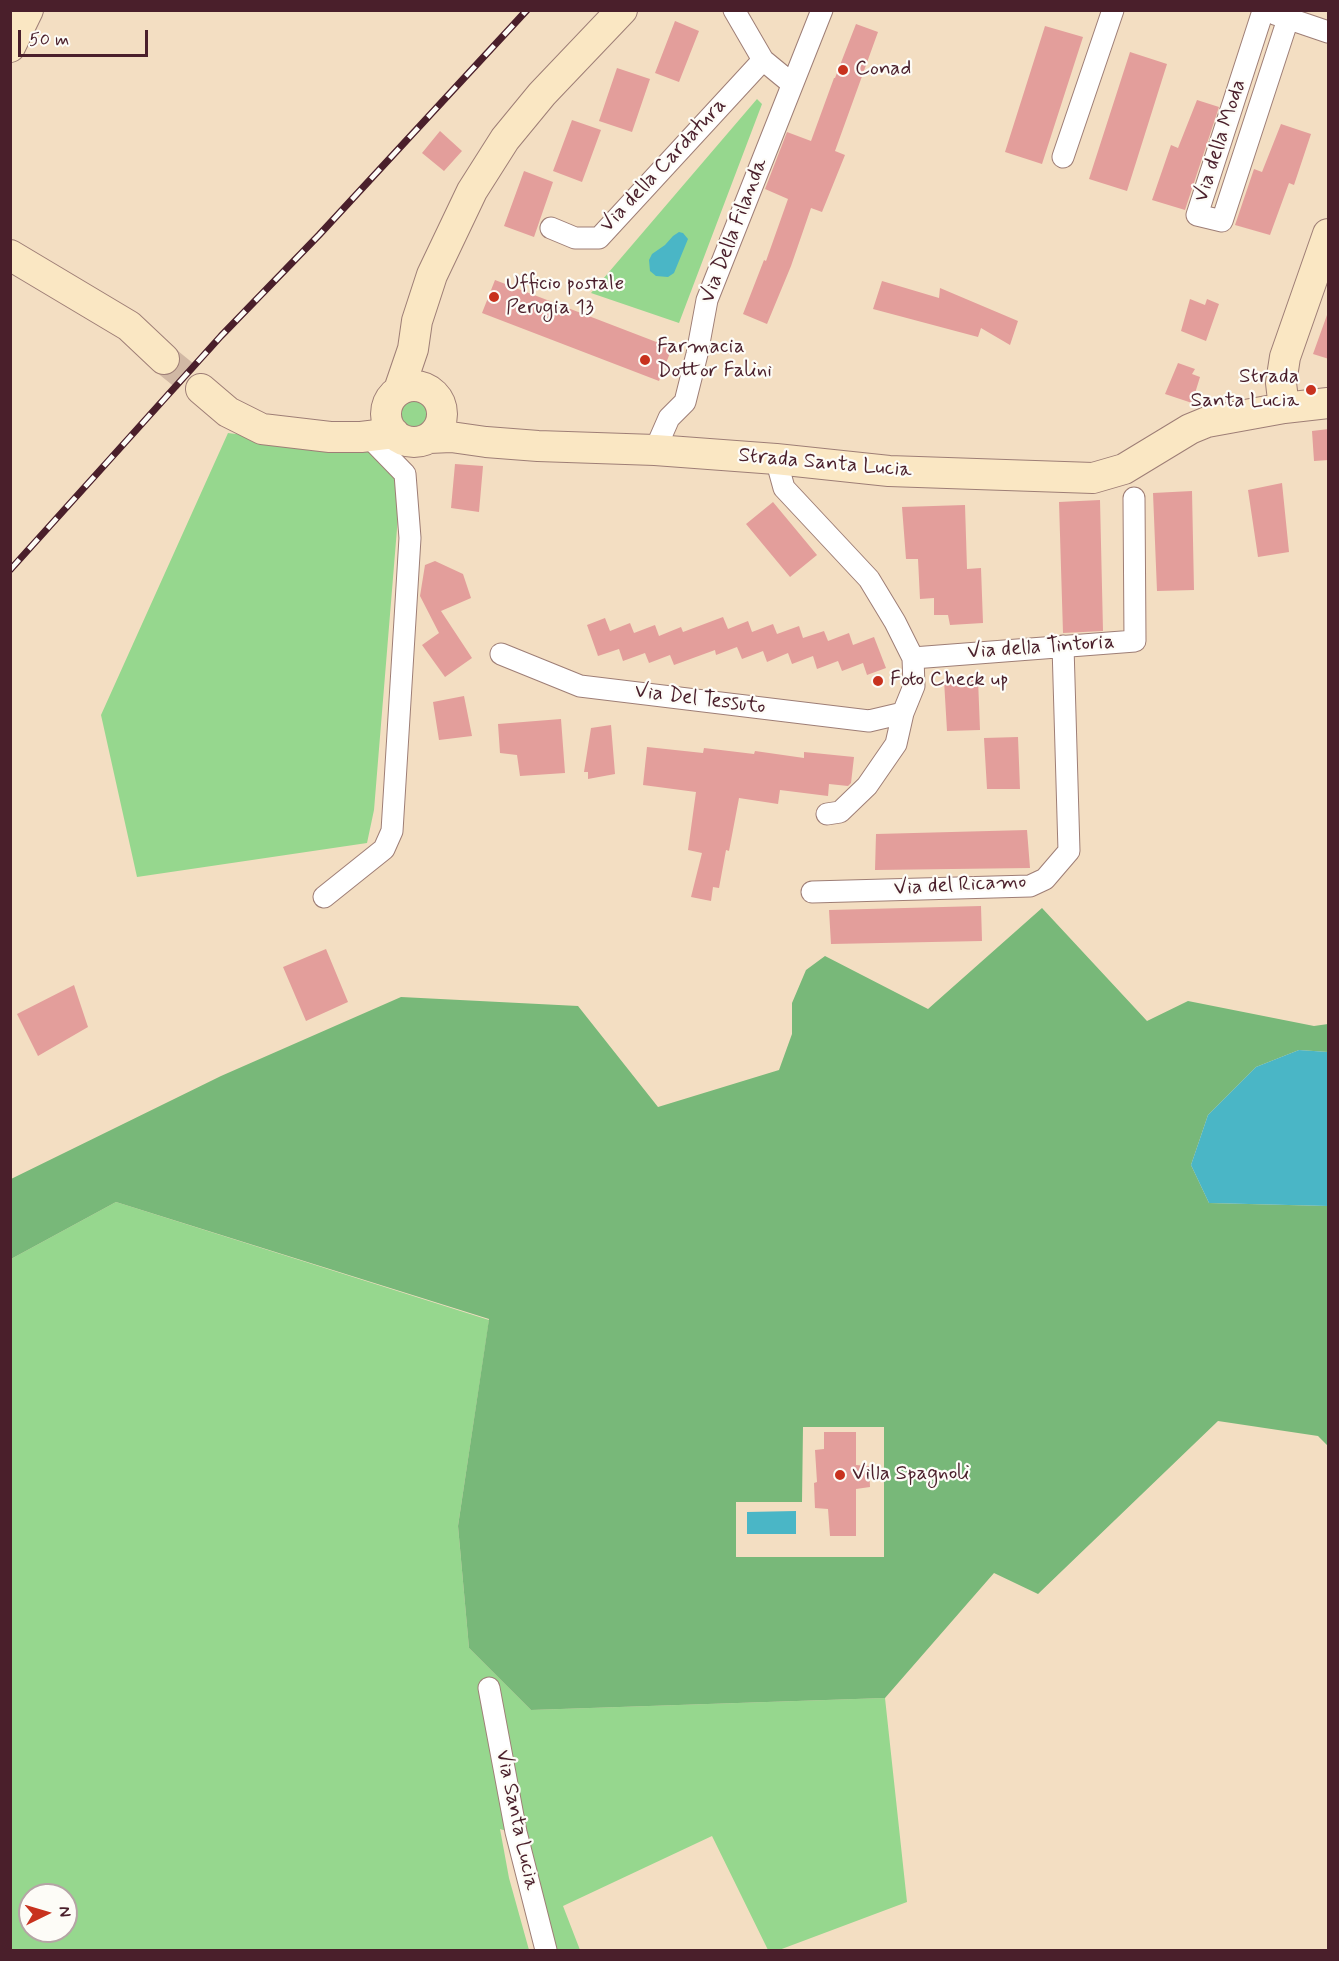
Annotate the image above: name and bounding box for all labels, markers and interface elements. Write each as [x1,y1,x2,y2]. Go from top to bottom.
scale bar [21,18,152,56]
text: 50 m [29,28,69,52]
place label: Conad [855,57,911,83]
marker: Conad [836,63,850,77]
street label: Via della Moda [1189,76,1253,206]
street label: Via della Cardatura [595,94,733,238]
street label: Via Della Filanda [696,155,774,307]
place label: Ufficio postale Perugia 13 [506,272,624,322]
marker: Ufficio postale Perugia 13 [487,290,501,304]
place label: Farmacia Dottor Falini [657,335,772,385]
marker: Farmacia Dottor Falini [638,353,652,367]
place label: Strada Santa Lucia [1191,365,1299,415]
marker: Strada Santa Lucia [1304,383,1318,397]
street label: Strada Santa Lucia [737,444,913,484]
street label: Via della Tintoria [966,630,1116,666]
place label: Foto Check up [890,668,1008,694]
marker: Foto Check up [871,674,885,688]
street label: Via Del Tessuto [633,679,767,721]
street label: Via del Ricamo [893,870,1027,902]
place label: Villa Spagnoli [852,1462,969,1488]
marker: Villa Spagnoli [833,1468,847,1482]
street label: Via Santa Lucia [489,1748,543,1892]
north arrow [18,1883,78,1943]
text: N [54,1905,75,1918]

